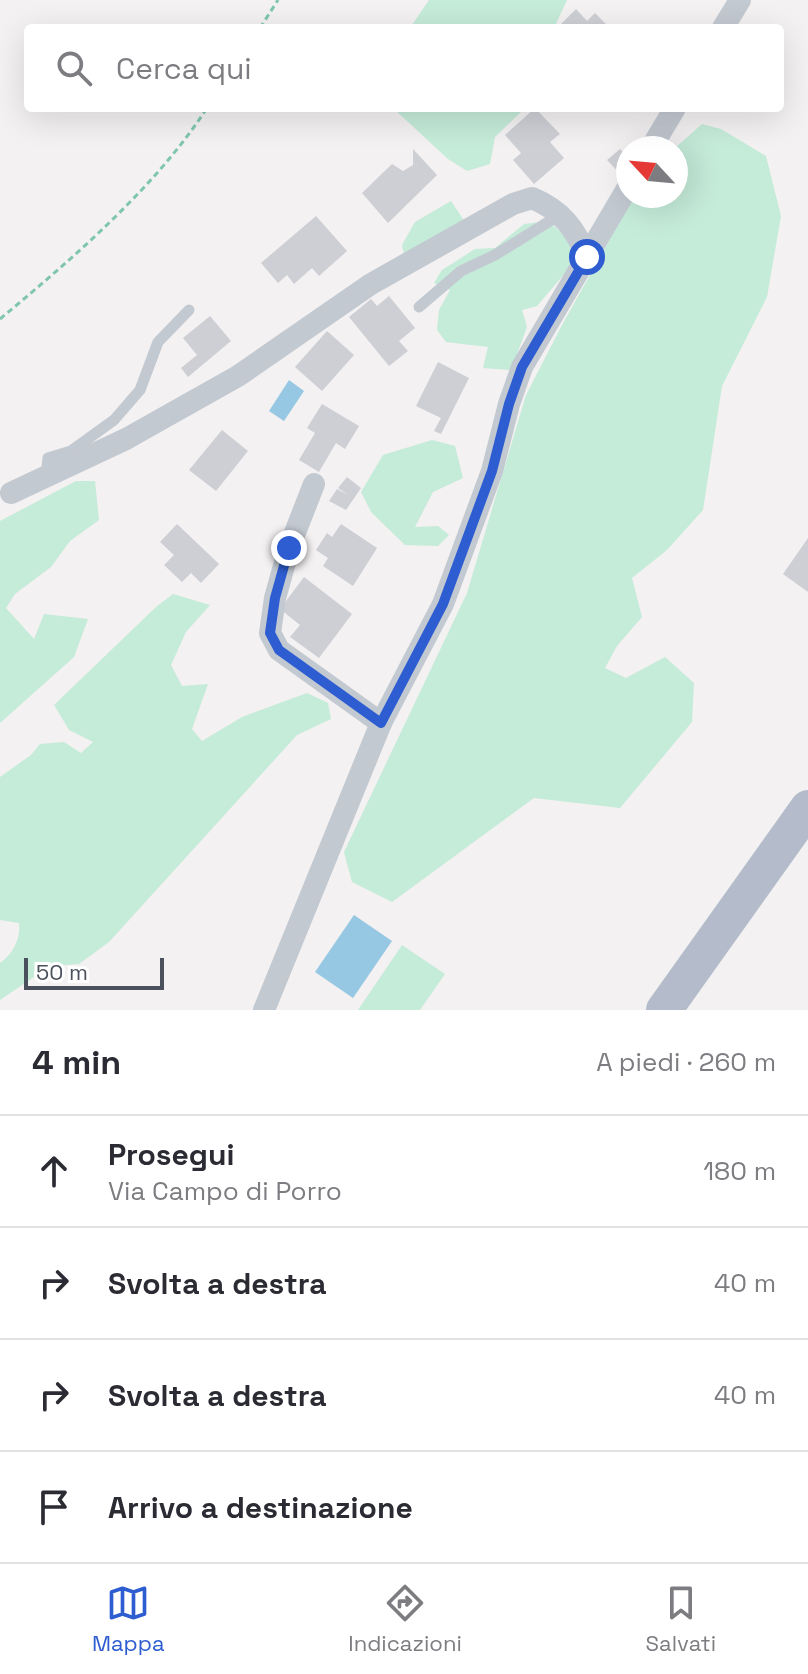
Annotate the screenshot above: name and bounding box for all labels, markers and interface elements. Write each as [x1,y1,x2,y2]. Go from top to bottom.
search box [24,24,784,112]
icon: search [52,46,96,90]
text: Cerca qui [116,49,252,88]
north arrow [616,136,688,208]
route start [569,239,605,275]
route end [271,530,307,566]
scale bar [24,954,164,990]
text: 50 m [36,958,88,986]
text: 4 min [32,1041,121,1084]
text: A piedi · 260 m [596,1045,776,1079]
text: Prosegui [108,1135,234,1174]
icon: ahead [32,1149,76,1193]
text: 180 m [703,1154,776,1188]
text: Via Campo di Porro [108,1174,342,1208]
icon: right [32,1261,76,1305]
text: Svolta a destra [108,1264,327,1303]
text: 40 m [714,1266,776,1300]
icon: right [32,1373,76,1417]
text: Svolta a destra [108,1376,327,1415]
text: 40 m [714,1378,776,1412]
icon: arrive [32,1485,76,1529]
text: Arrivo a destinazione [108,1488,413,1527]
tab: Mappa [92,1581,165,1657]
tab: Indicazioni [348,1581,462,1657]
tab: Salvati [646,1581,716,1657]

